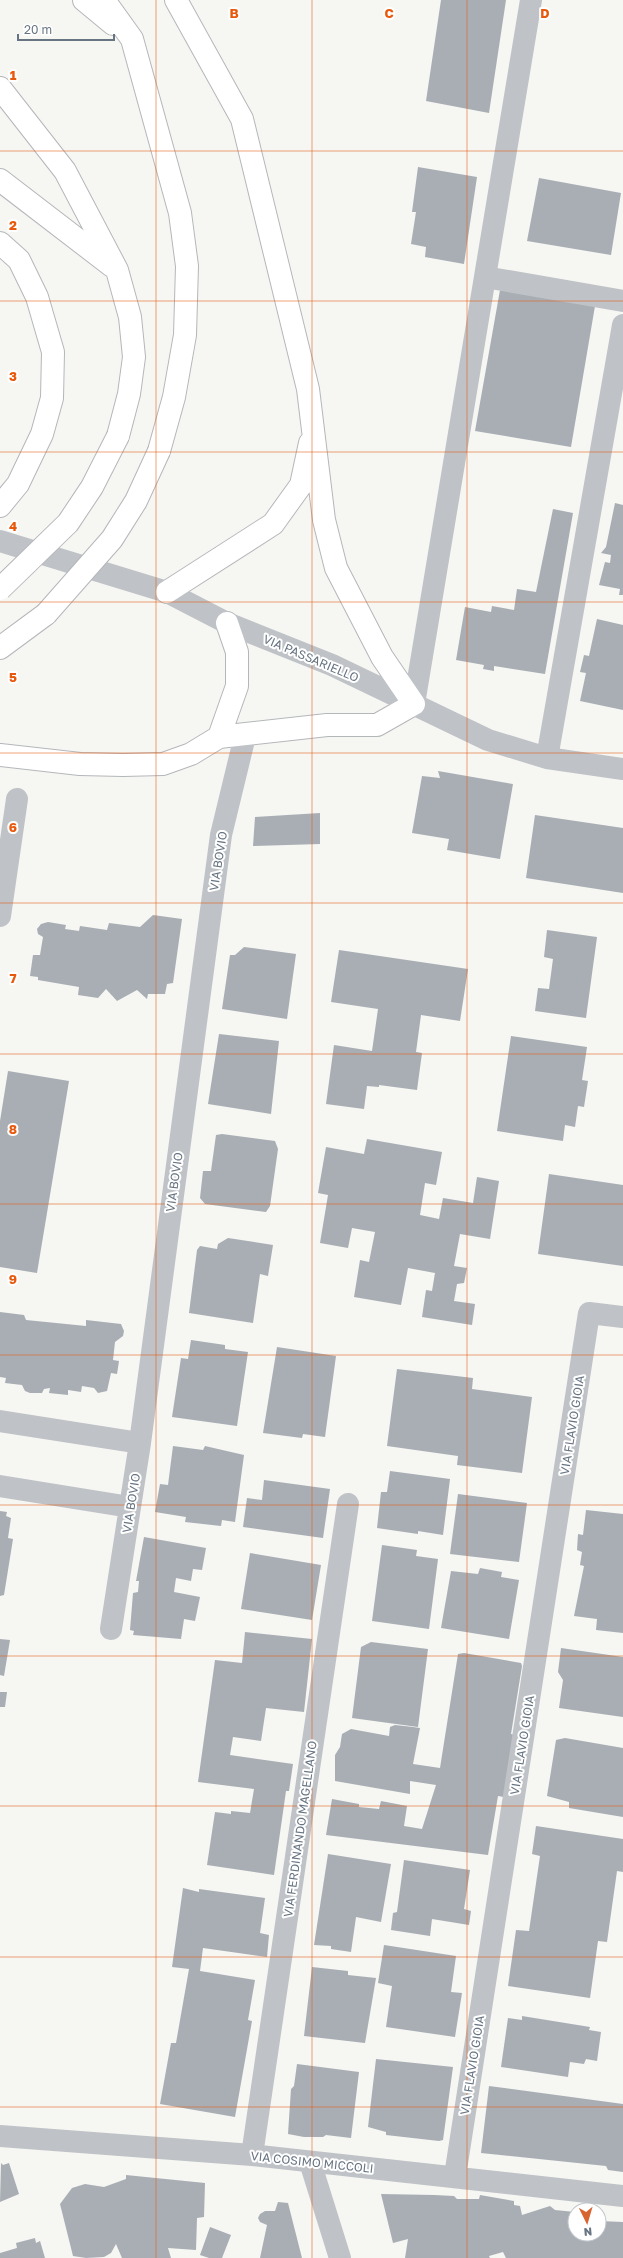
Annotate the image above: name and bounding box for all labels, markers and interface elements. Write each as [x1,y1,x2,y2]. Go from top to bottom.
text: B [229,5,239,21]
text: C [384,5,394,21]
text: D [540,5,550,21]
scale bar [18,16,114,42]
text: 20 m [24,22,52,37]
text: 1 [10,67,17,83]
text: 2 [9,217,17,233]
text: 3 [9,368,17,384]
text: 4 [9,518,17,534]
street label: VIA PASSARIELLO [261,631,361,685]
text: 5 [9,669,17,685]
text: 6 [9,819,17,835]
street label: VIA BOVIO [206,830,230,892]
text: 7 [9,970,17,986]
text: 8 [9,1121,17,1137]
street label: VIA BOVIO [162,1151,186,1213]
text: 9 [9,1271,17,1287]
street label: VIA FLAVIO GIOIA [557,1374,587,1476]
street label: VIA BOVIO [119,1472,143,1534]
street label: VIA FLAVIO GIOIA [507,1694,537,1796]
street label: VIA FERDINANDO MAGELLANO [280,1740,320,1918]
street label: VIA FLAVIO GIOIA [457,2014,487,2116]
street label: VIA COSIMO MICCOLI [250,2148,374,2176]
north arrow [567,2202,607,2242]
text: N [583,2226,593,2239]

